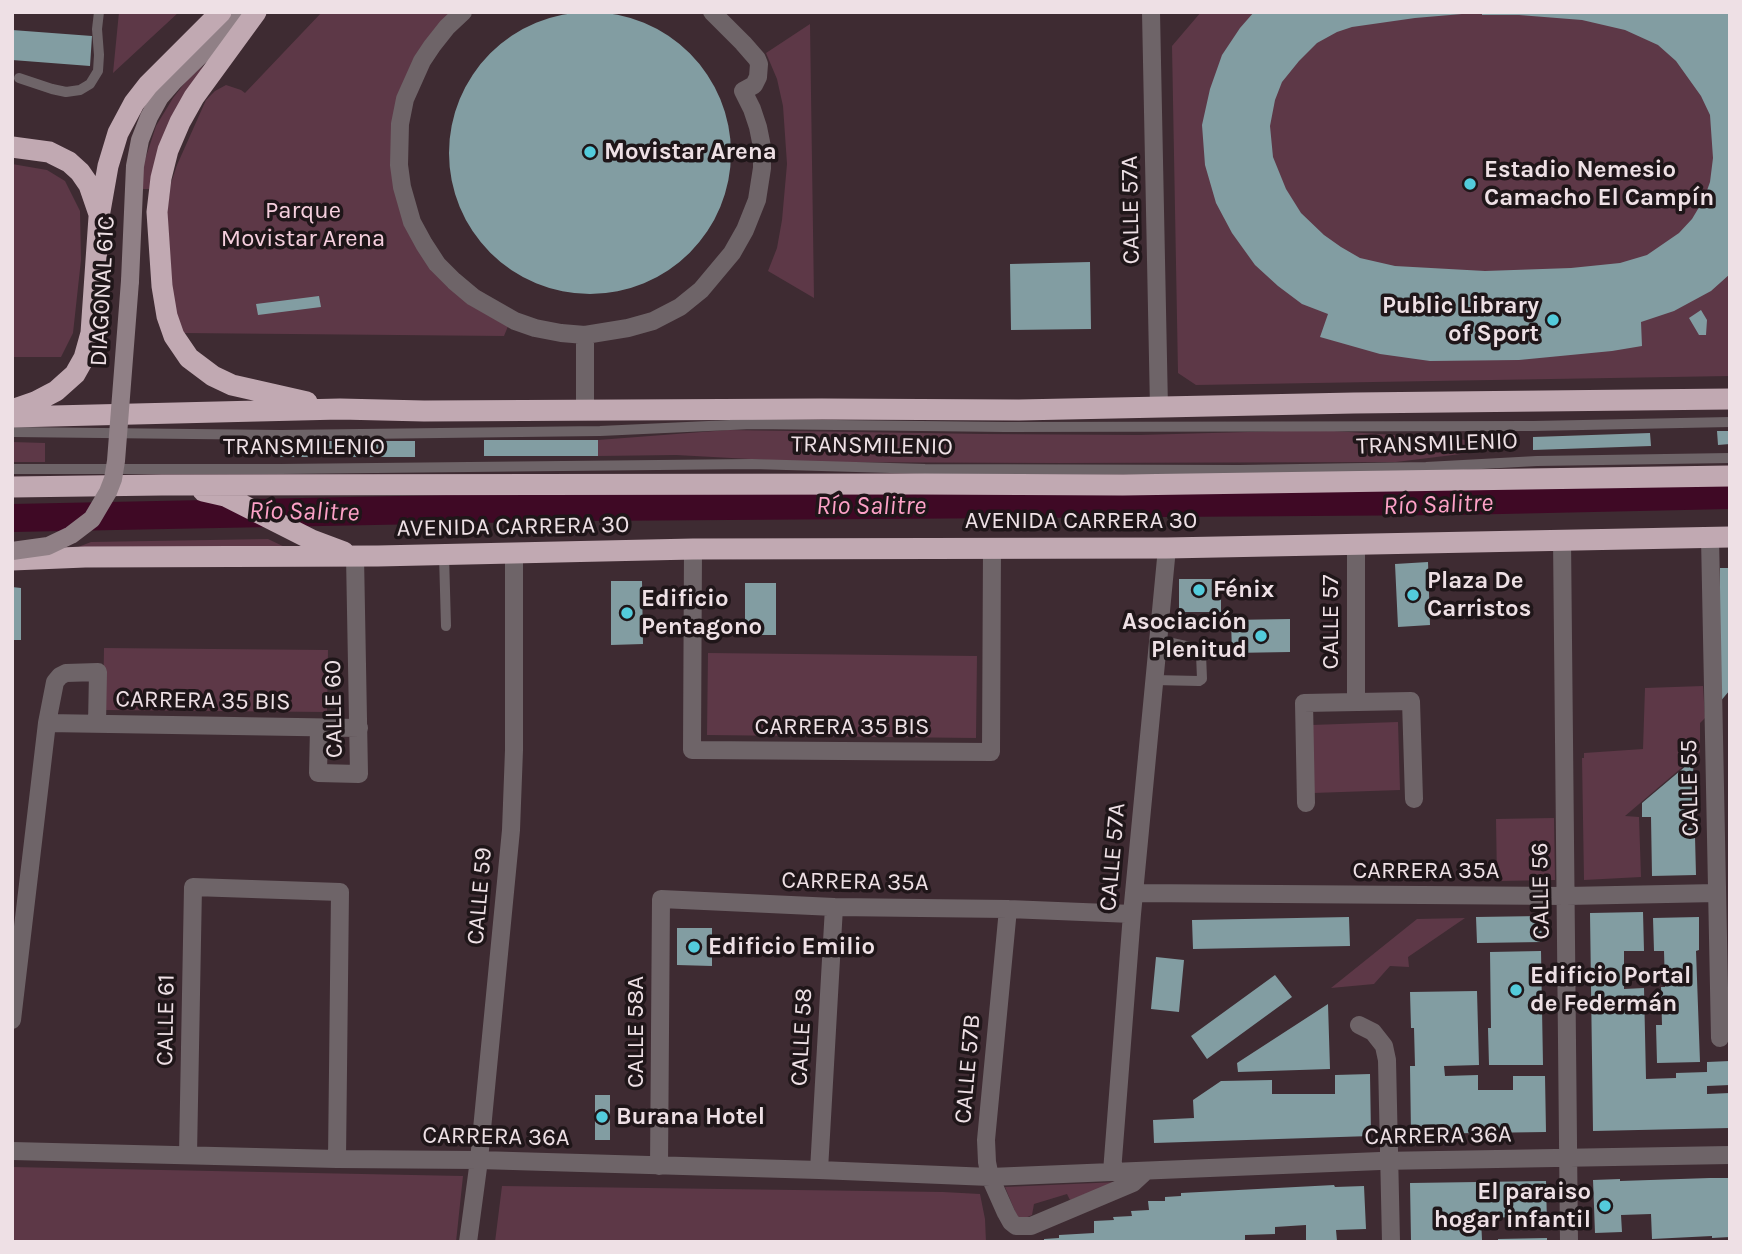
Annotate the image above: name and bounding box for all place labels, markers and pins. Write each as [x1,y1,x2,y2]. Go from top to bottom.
place label: Movistar Arena [604,138,777,166]
marker: Movistar Arena [582,144,598,160]
place label: Estadio Nemesio Camacho El Campín [1484,156,1714,212]
marker: Estadio Nemesio Camacho El Campín [1462,176,1478,192]
place label: Public Library of Sport [1382,292,1539,348]
marker: Public Library of Sport [1545,312,1561,328]
place label: Plaza De Carristos [1427,567,1531,623]
place label: Fénix [1213,576,1274,604]
marker: Fénix [1191,582,1207,598]
place label: Edificio Pentagono [641,585,762,641]
marker: Plaza De Carristos [1405,587,1421,603]
marker: Edificio Pentagono [619,605,635,621]
place label: Asociación Plenitud [1122,608,1247,664]
marker: Asociación Plenitud [1253,628,1269,644]
place label: Edificio Emilio [708,933,875,961]
marker: Edificio Emilio [686,939,702,955]
place label: Edificio Portal de Federmán [1530,962,1691,1018]
marker: Edificio Portal de Federmán [1508,982,1524,998]
place label: Burana Hotel [616,1103,765,1131]
marker: Burana Hotel [594,1109,610,1125]
place label: El paraiso hogar infantil [1434,1178,1591,1234]
marker: El paraiso hogar infantil [1597,1198,1613,1214]

